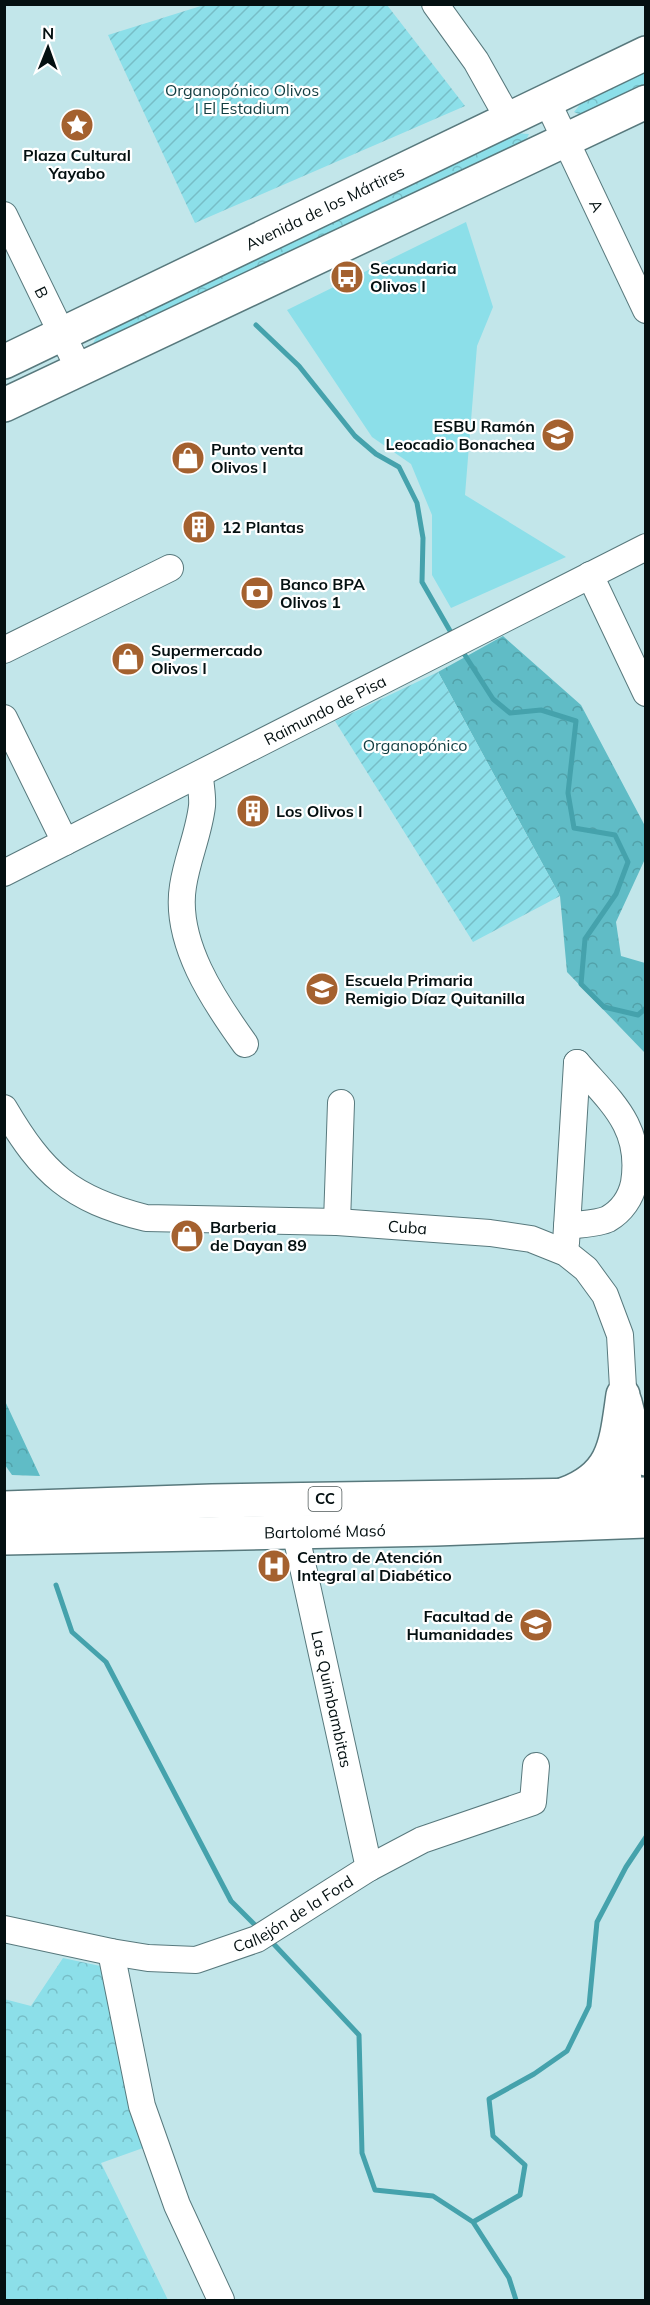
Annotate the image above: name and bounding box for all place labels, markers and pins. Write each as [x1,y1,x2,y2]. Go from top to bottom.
place icon: Plaza Cultural Yayabo [59,107,95,143]
place label: Plaza Cultural Yayabo [23,145,131,183]
place label: Secundaria Olivos I [370,258,457,296]
bus stop icon: Secundaria Olivos I [329,259,365,295]
place label: ESBU Ramón Leocadio Bonachea [386,416,535,454]
school or university icon: ESBU Ramón Leocadio Bonachea [540,417,576,453]
place label: Punto venta Olivos I [211,439,304,477]
shop icon: Punto venta Olivos I [170,440,206,476]
building icon: 12 Plantas [181,509,217,545]
place label: 12 Plantas [222,517,304,537]
place label: Banco BPA Olivos 1 [280,574,365,612]
bank icon: Banco BPA Olivos 1 [239,575,275,611]
place label: Supermercado Olivos I [151,640,262,678]
shop icon: Supermercado Olivos I [110,641,146,677]
building icon: Los Olivos I [235,793,271,829]
place label: Los Olivos I [276,801,363,821]
place label: Escuela Primaria Remigio Díaz Quitanilla [345,970,525,1008]
school or university icon: Escuela Primaria Remigio Díaz Quitanilla [304,971,340,1007]
place label: Barberia de Dayan 89 [210,1217,307,1255]
shop icon: Barberia de Dayan 89 [169,1218,205,1254]
place label: Centro de Atención Integral al Diabético [297,1547,452,1585]
hospital icon: Centro de Atención Integral al Diabético [256,1548,292,1584]
place label: Facultad de Humanidades [406,1606,513,1644]
school or university icon: Facultad de Humanidades [518,1607,554,1643]

